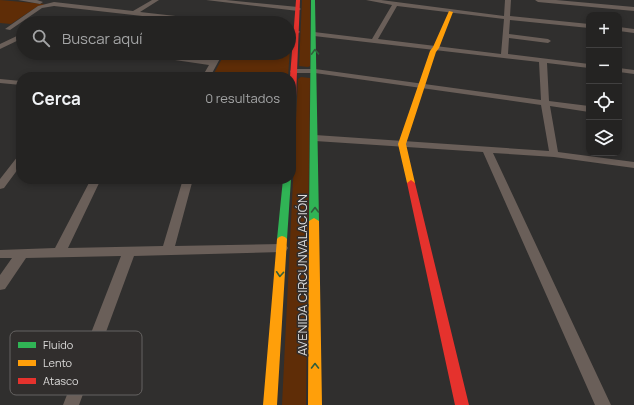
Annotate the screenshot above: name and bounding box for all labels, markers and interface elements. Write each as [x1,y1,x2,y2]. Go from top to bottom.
map controls [586,12,622,156]
button: + [586,12,622,48]
search box [16,16,296,60]
icon: search [30,27,52,49]
text: Buscar aquí [62,28,143,49]
button: − [586,48,622,84]
one-way arrow [310,49,319,55]
button: locate [586,84,622,120]
text: Cerca [32,87,81,110]
text: 0 resultados [205,89,280,107]
button: layers [586,120,622,156]
street label: AVENIDA CIRCUNVALACIÓN [293,194,311,356]
one-way arrow [311,207,319,213]
one-way arrow [275,271,284,277]
legend [10,331,142,395]
text: Fluido [43,337,74,352]
text: Lento [43,355,73,370]
one-way arrow [311,363,319,369]
text: Atasco [43,373,79,388]

